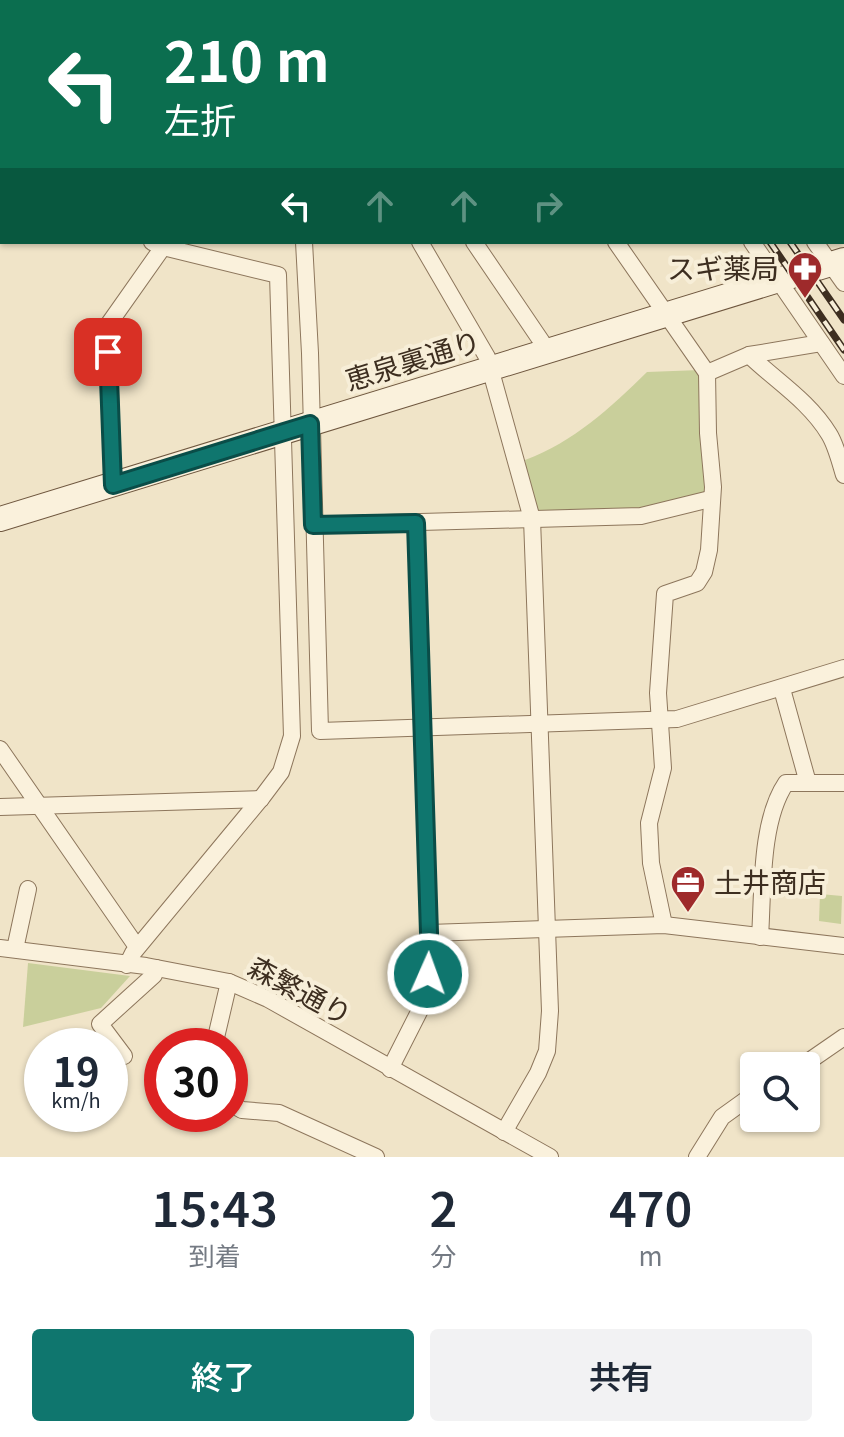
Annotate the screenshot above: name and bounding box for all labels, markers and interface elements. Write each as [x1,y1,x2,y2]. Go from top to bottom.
text: 210 m [164,17,330,98]
icon: left [32,32,136,136]
text: 左折 [164,92,236,144]
icon: left [274,184,318,228]
icon: ahead [358,184,402,228]
icon: ahead [442,184,486,228]
icon: right [526,184,570,228]
place label: スギ薬局 [667,247,779,287]
pharmacy icon: スギ薬局 [786,250,824,300]
pin [74,318,142,386]
street label: 恵泉裏通り [340,319,485,399]
icon: arrive [86,330,130,374]
place label: 土井商店 [714,861,826,901]
office icon: 土井商店 [669,864,707,914]
position arrow [386,932,470,1016]
street label: 森繁通り [242,945,360,1033]
speed limit sign: 30 [144,1028,248,1132]
text: 19 [52,1041,100,1099]
map controls [740,1052,820,1132]
button: search [740,1052,820,1132]
text: km/h [51,1085,101,1114]
text: 15:43 [152,1171,278,1241]
text: 2 [429,1171,457,1241]
text: 470 [609,1171,692,1241]
text: 到着 [189,1236,241,1273]
text: 分 [430,1236,456,1273]
text: m [639,1236,663,1273]
button: 終了 [32,1329,414,1421]
button: 共有 [430,1329,812,1421]

